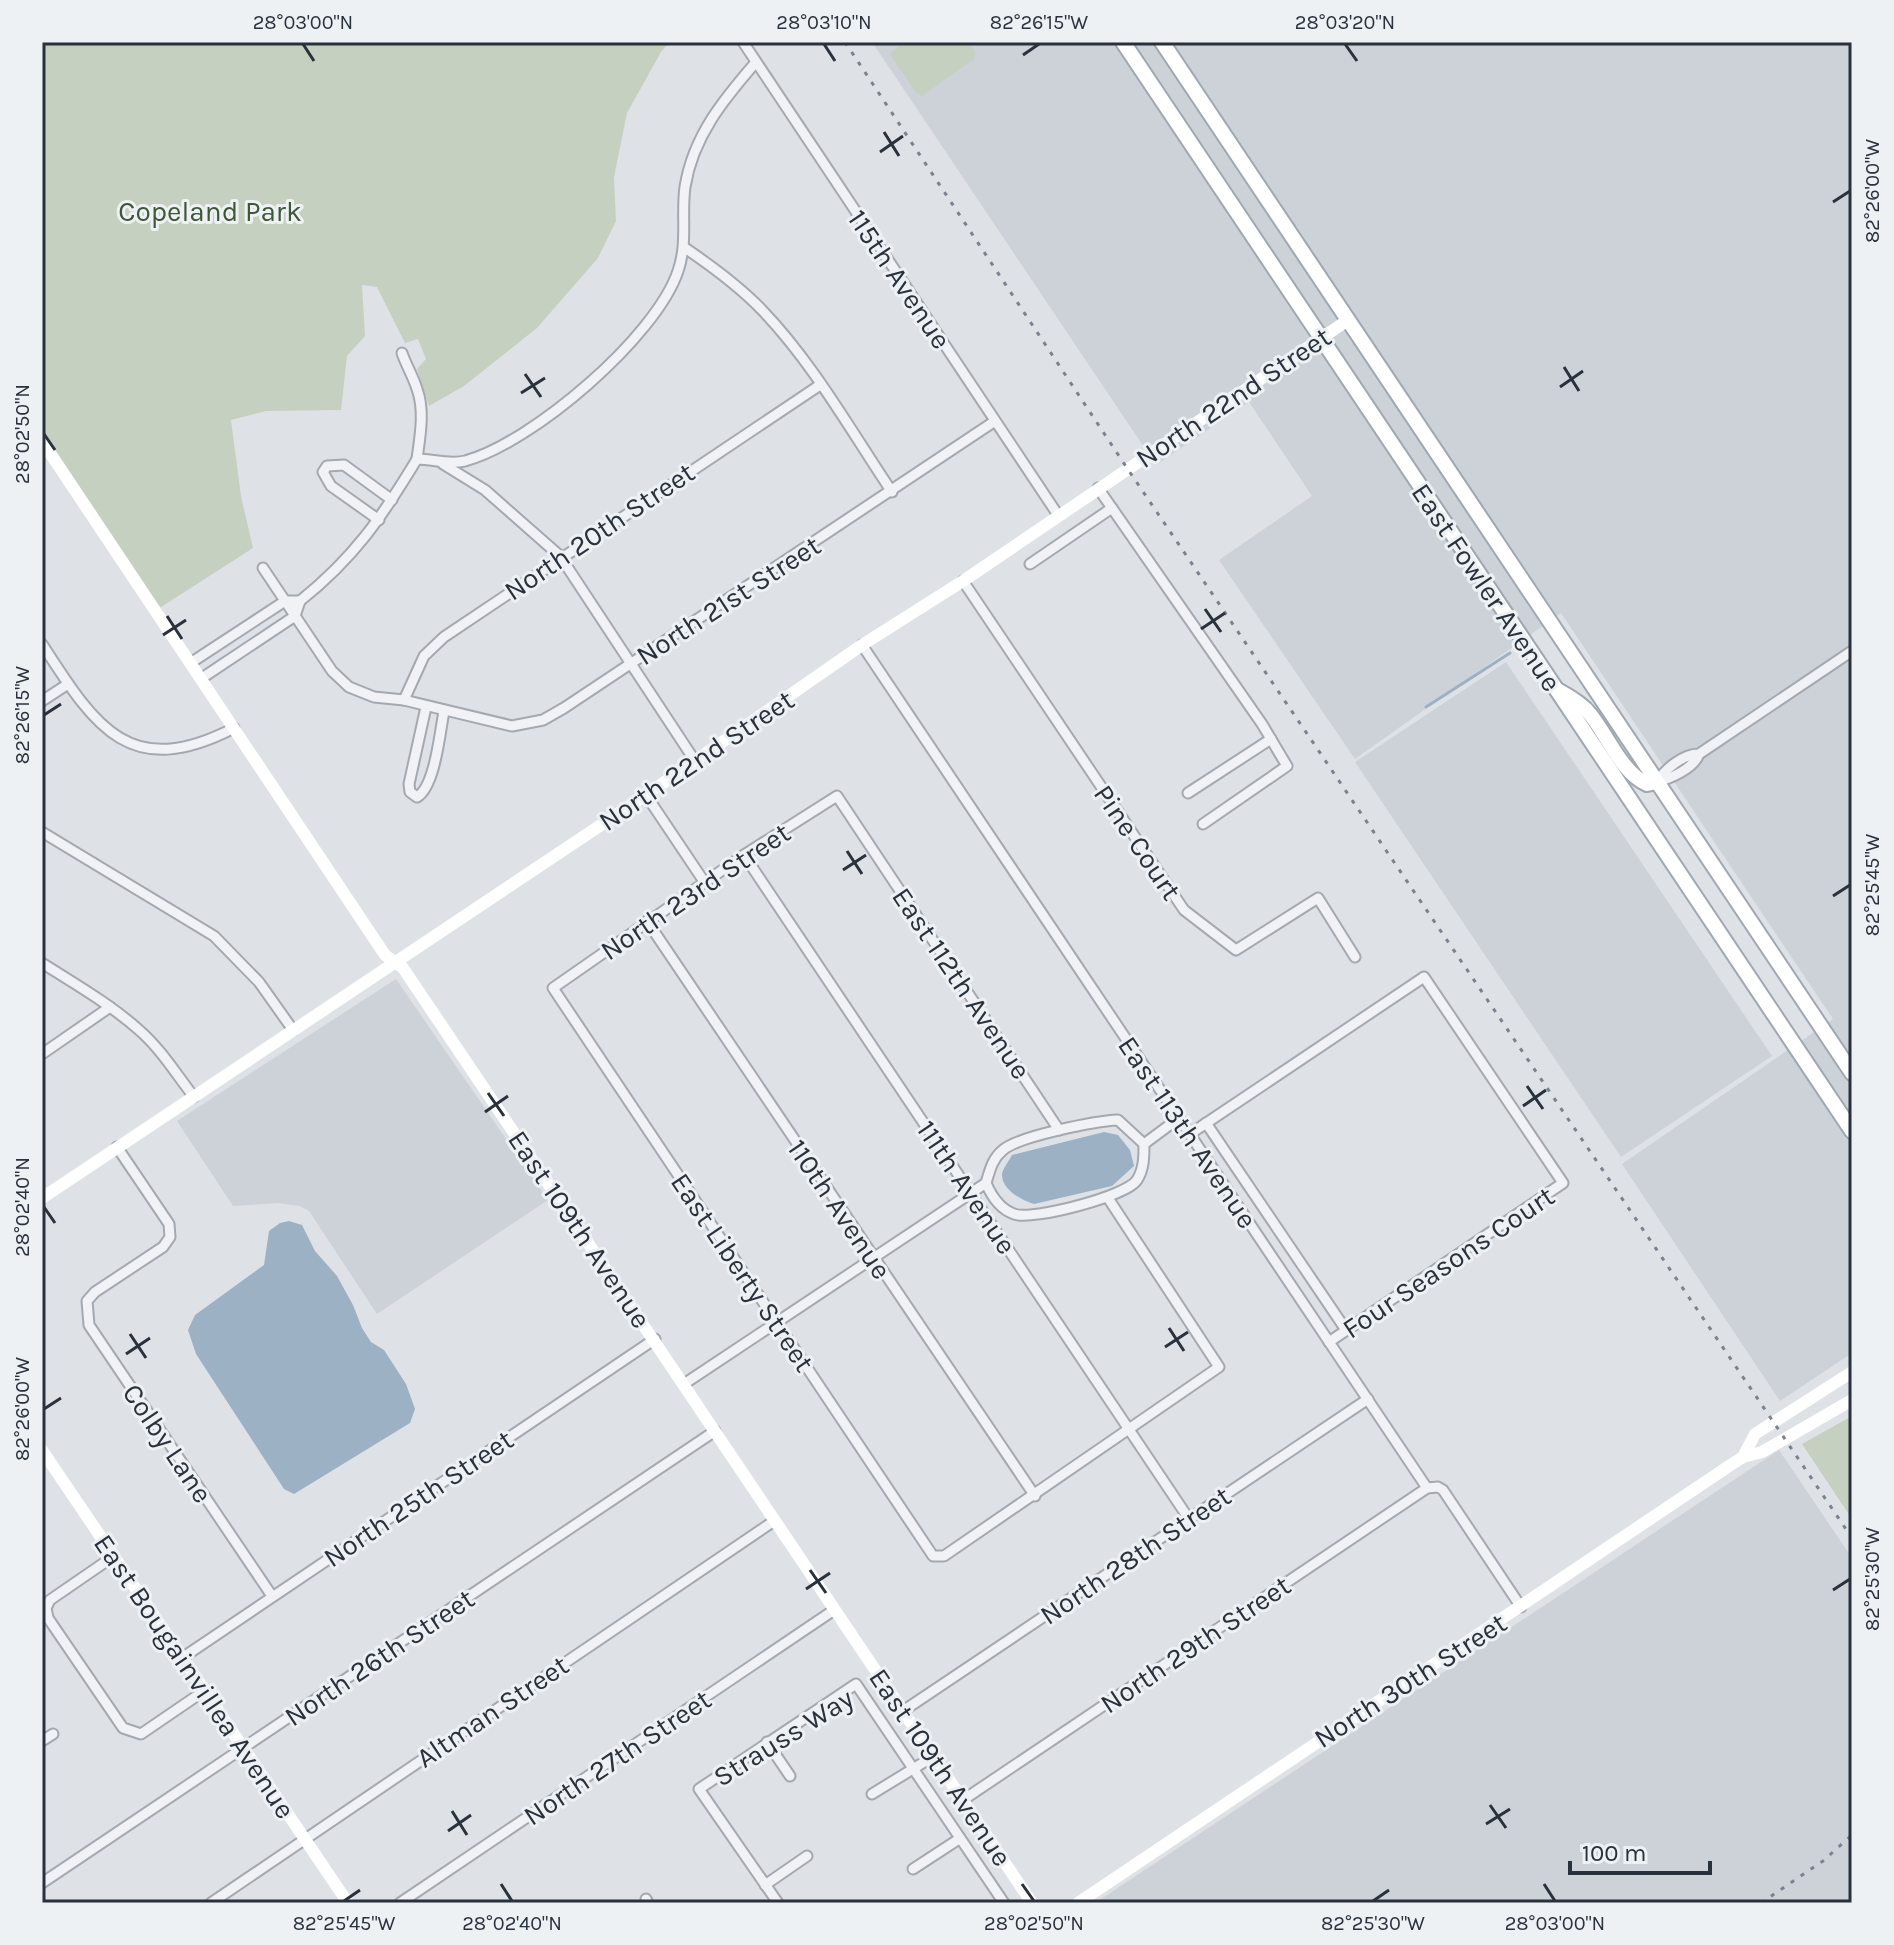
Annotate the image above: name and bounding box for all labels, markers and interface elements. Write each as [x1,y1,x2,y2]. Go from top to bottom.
text: 28°03'00"N [253,11,353,34]
text: 28°03'10"N [776,11,872,34]
text: 82°26'15"W [990,11,1088,34]
text: 28°03'20"N [1295,11,1395,34]
text: 82°26'00"W [1861,139,1884,243]
park label: Copeland Park [118,195,302,228]
street label: 115th Avenue [841,204,958,355]
street label: North 22nd Street [1129,320,1337,475]
text: 28°02'50"N [11,384,34,484]
street label: North 20th Street [498,456,701,607]
street label: East Fowler Avenue [1405,477,1568,698]
street label: North 21st Street [630,529,827,672]
text: 82°26'15"W [11,666,34,764]
street label: North 22nd Street [592,683,800,838]
street label: Pine Court [1087,778,1188,906]
street label: North 23rd Street [594,816,796,967]
text: 82°25'45"W [1861,834,1884,936]
street label: East 112th Avenue [885,881,1038,1085]
street label: East 113th Avenue [1111,1030,1264,1234]
street label: 111th Avenue [910,1114,1023,1260]
street label: East 109th Avenue [501,1124,658,1334]
street label: 110th Avenue [781,1133,898,1285]
text: 28°02'40"N [11,1157,34,1257]
street label: East Liberty Street [664,1167,821,1378]
street label: Four Seasons Court [1336,1179,1560,1345]
text: 82°26'00"W [11,1357,34,1461]
street label: Colby Lane [116,1378,219,1509]
street label: North 25th Street [317,1423,519,1574]
street label: North 28th Street [1034,1479,1237,1631]
text: 82°25'30"W [1861,1527,1884,1631]
street label: East Bougainvillea Avenue [87,1528,302,1825]
street label: North 29th Street [1094,1569,1297,1720]
street label: North 26th Street [278,1582,480,1733]
street label: North 30th Street [1308,1606,1513,1755]
street label: Altman Street [410,1648,575,1774]
street label: East 109th Avenue [862,1662,1019,1872]
street label: Strauss Way [707,1681,859,1793]
street label: North 27th Street [517,1683,717,1832]
scale bar [1570,1825,1710,1875]
text: 100 m [1582,1839,1647,1867]
text: 82°25'45"W [293,1912,395,1935]
text: 28°02'40"N [462,1912,562,1935]
text: 28°02'50"N [984,1912,1084,1935]
text: 82°25'30"W [1321,1912,1425,1935]
text: 28°03'00"N [1505,1912,1605,1935]

